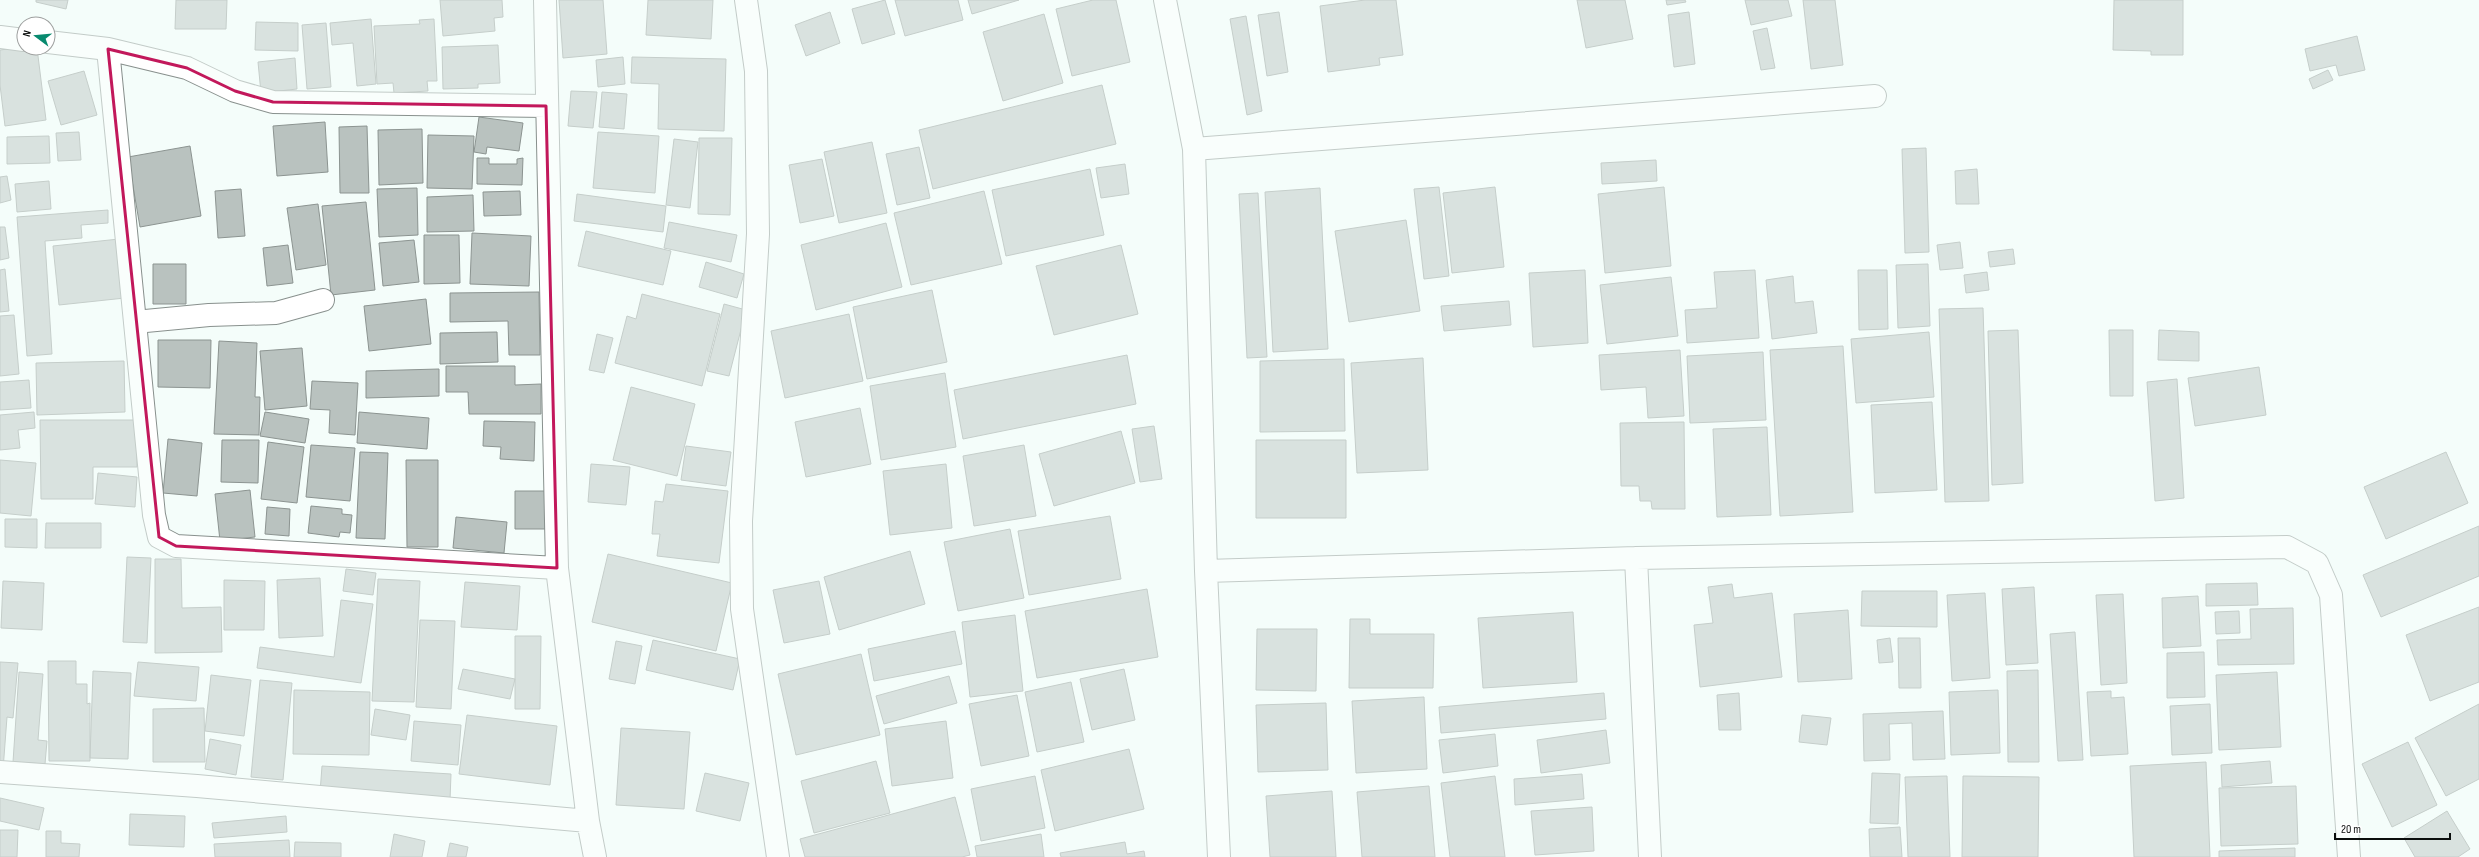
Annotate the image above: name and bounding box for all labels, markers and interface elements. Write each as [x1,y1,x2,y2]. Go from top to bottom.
north arrow [16,16,56,56]
text: N [20,29,34,38]
scale bar [2335,815,2450,841]
text: 20 m [2341,822,2361,837]

